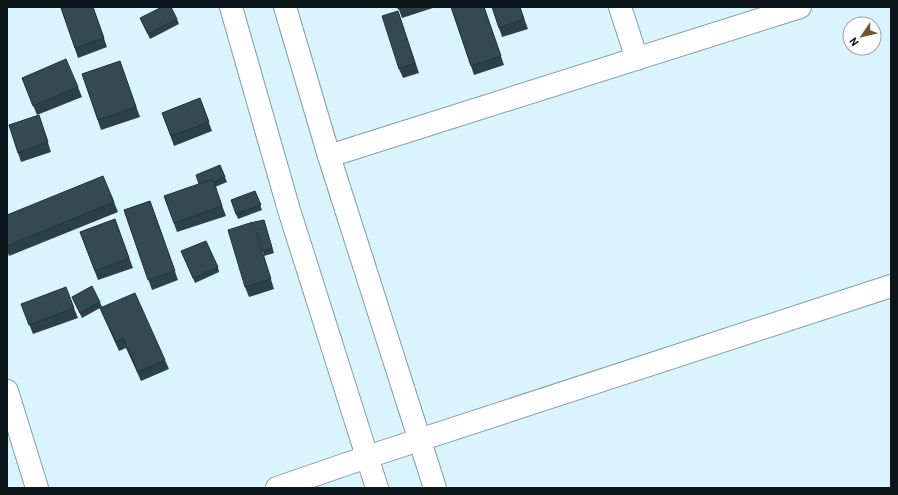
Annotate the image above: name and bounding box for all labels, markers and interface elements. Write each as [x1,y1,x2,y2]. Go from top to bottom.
north arrow [842,16,882,56]
text: N [846,35,861,49]

